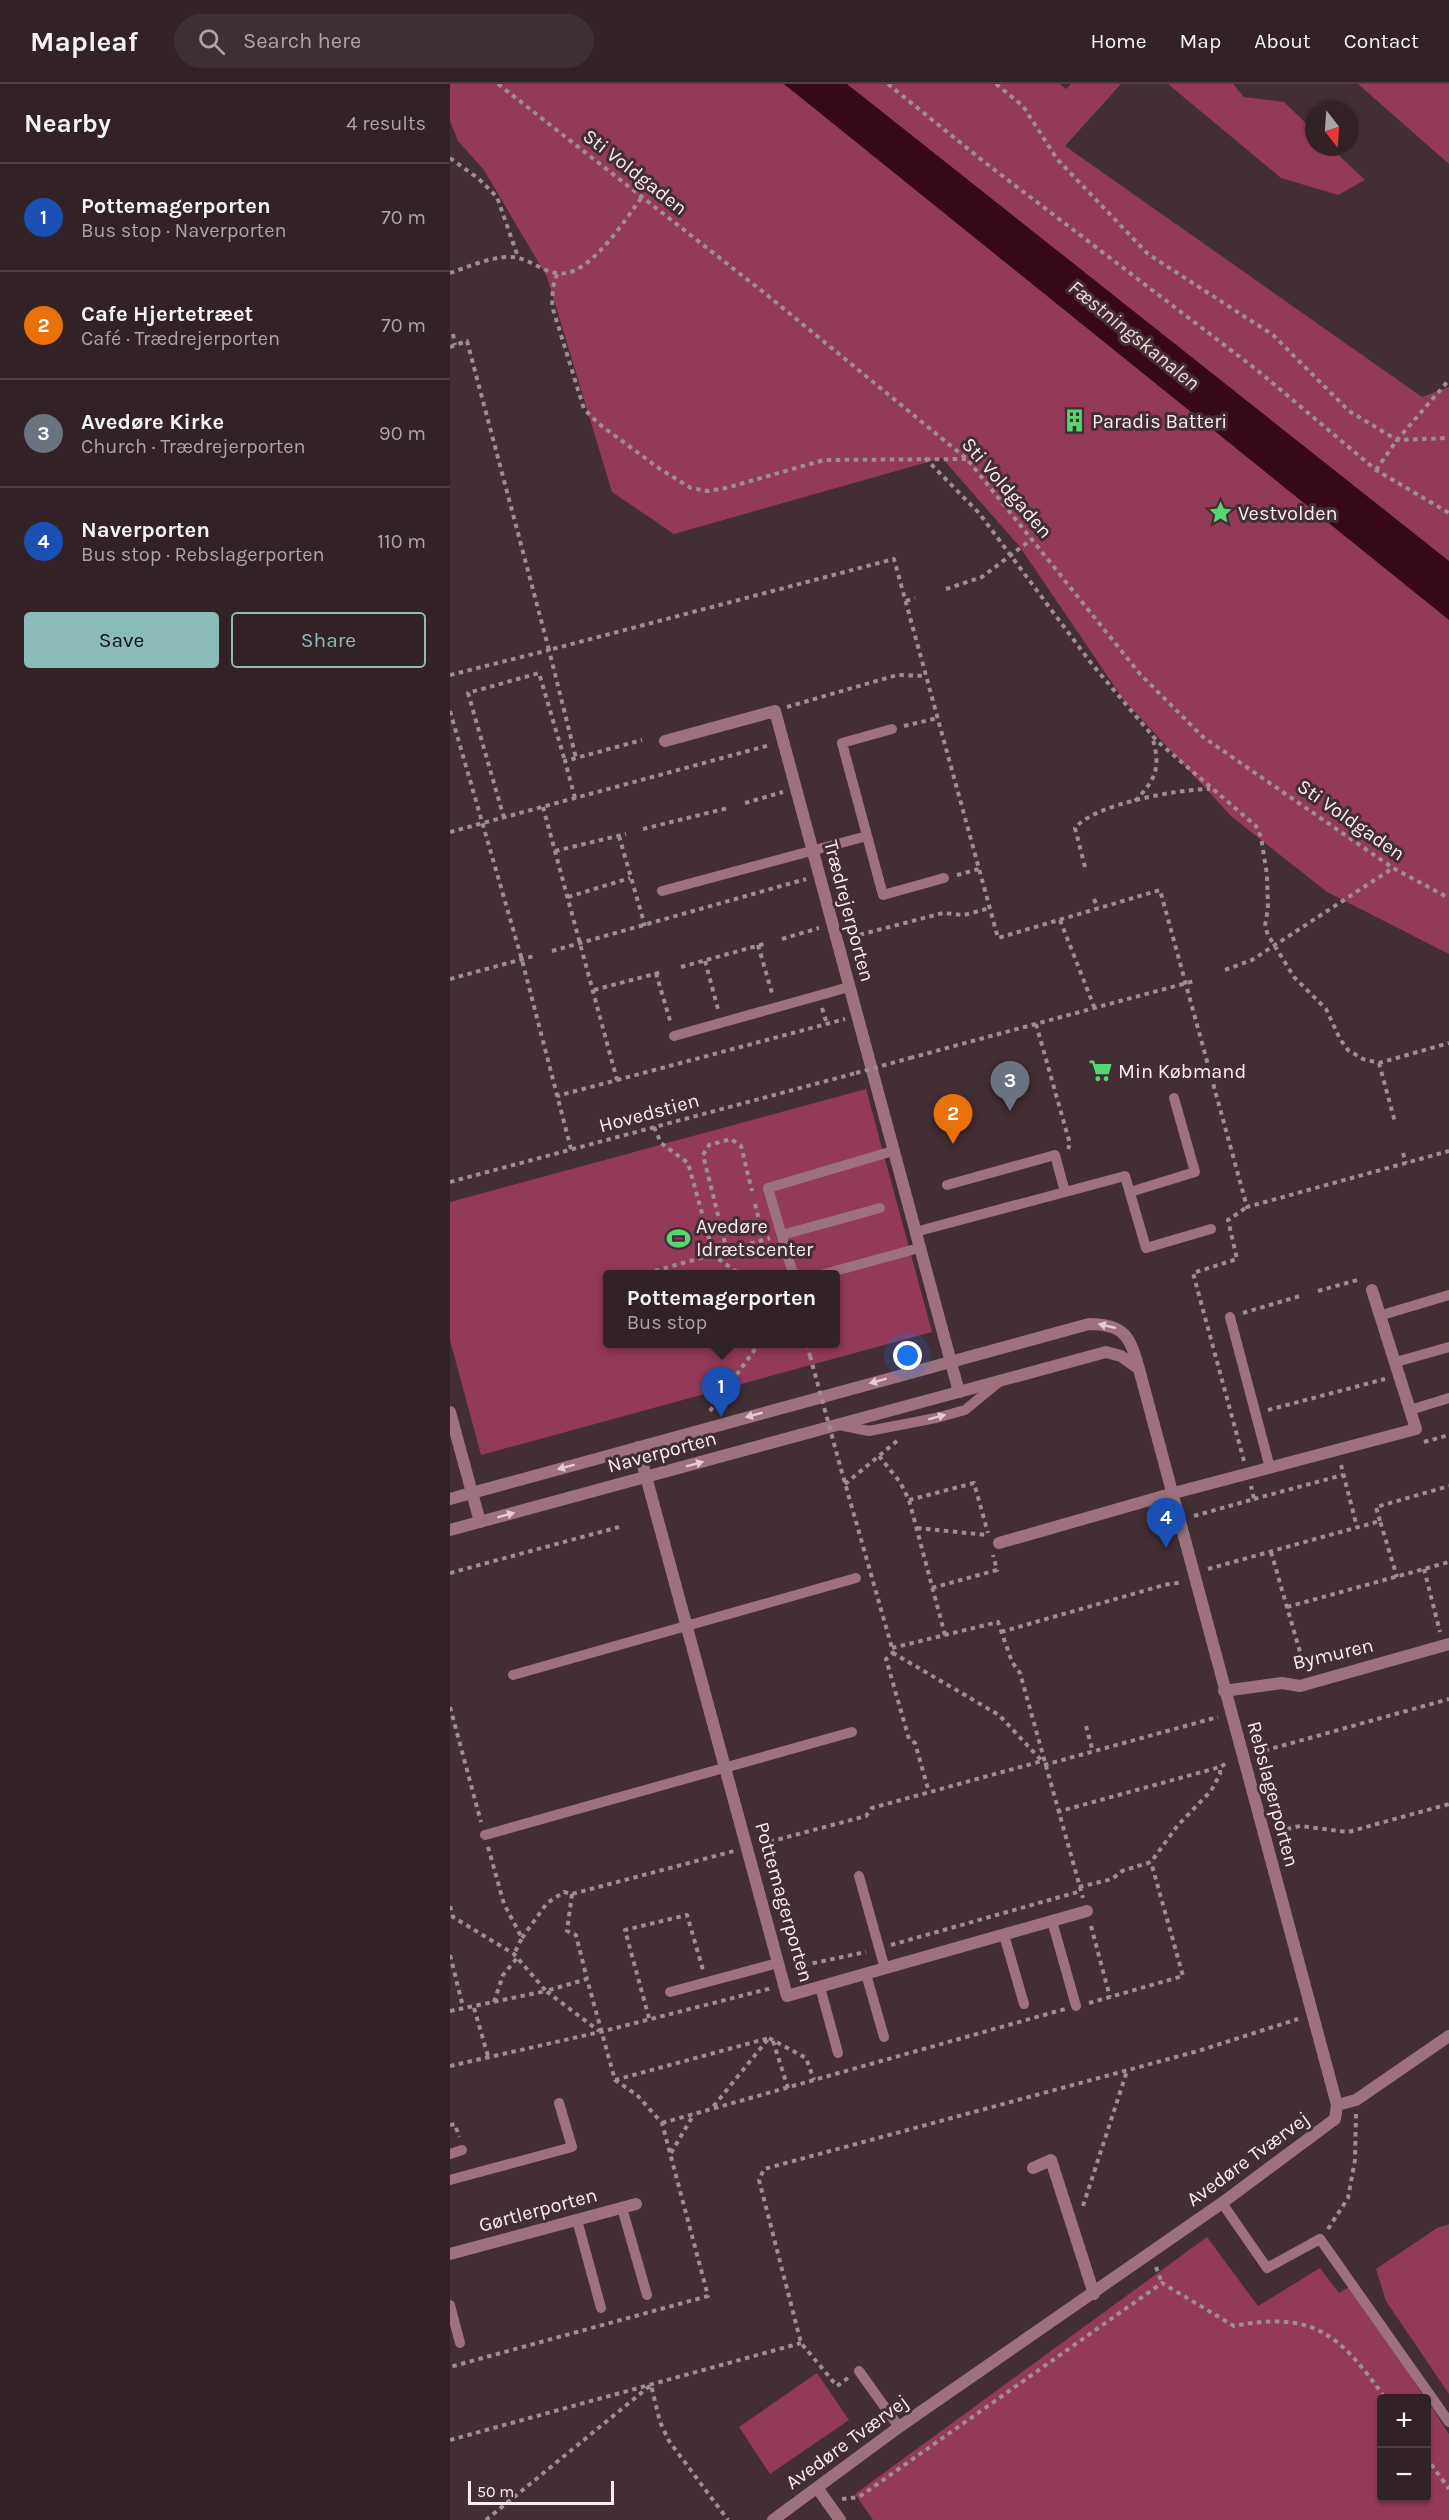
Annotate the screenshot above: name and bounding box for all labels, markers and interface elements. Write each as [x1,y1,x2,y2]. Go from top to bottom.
search box [174,14,594,68]
text: Mapleaf [30,25,138,58]
icon: search [195,25,228,58]
text: Search here [243,28,361,54]
text: Home [1091,29,1147,53]
text: Map [1180,29,1221,53]
text: About [1254,29,1311,53]
text: Contact [1344,29,1419,53]
north arrow [1305,102,1359,156]
text: Nearby [24,108,111,139]
text: 4 results [346,112,426,135]
street label: Sti Voldgaden [578,124,692,220]
text: Pottemagerporten [81,193,271,219]
text: 1 [40,206,47,229]
text: 70 m [381,206,426,229]
text: Bus stop · Naverporten [81,219,286,242]
water label: Fæstningskanalen [1064,275,1204,395]
text: Cafe Hjertetræet [81,301,253,327]
text: 2 [37,314,50,337]
text: 70 m [381,314,426,337]
text: Café · Trædrejerporten [81,327,280,350]
building icon: Paradis Batteri [1061,408,1087,434]
text: Avedøre Kirke [81,409,224,435]
place label: Paradis Batteri [1092,410,1227,433]
text: 3 [37,422,50,445]
text: 90 m [379,422,426,445]
street label: Sti Voldgaden [957,433,1057,543]
text: Church · Trædrejerporten [81,435,306,458]
place icon: Vestvolden [1207,500,1233,526]
place label: Vestvolden [1238,502,1338,525]
text: Naverporten [81,517,210,543]
text: 4 [38,530,49,553]
text: 110 m [377,530,426,553]
text: Bus stop · Rebslagerporten [81,543,325,566]
button: Save [24,612,219,668]
button: Share [231,612,426,668]
street label: Sti Voldgaden [1293,774,1409,866]
street label: Trædrejerporten [819,838,879,984]
supermarket icon: Min Købmand [1087,1058,1113,1084]
place label: Min Købmand [1118,1060,1246,1083]
pin: 3 [990,1062,1030,1111]
street label: Hovedstien [596,1089,702,1137]
pin: 2 [934,1094,972,1144]
place label: Avedøre Idrætscenter [696,1215,814,1261]
sports icon: Avedøre Idrætscenter [665,1225,691,1251]
popup [603,1270,840,1348]
text: Pottemagerporten [627,1285,816,1311]
text: Bus stop [627,1311,707,1334]
one-way arrow [1097,1321,1116,1330]
your location [893,1341,922,1370]
pin: 1 [702,1368,740,1417]
one-way arrow [869,1377,887,1386]
one-way arrow [745,1411,763,1420]
one-way arrow [928,1412,946,1422]
street label: Naverporten [605,1426,719,1478]
one-way arrow [686,1459,704,1468]
one-way arrow [557,1463,575,1472]
pin: 4 [1146,1498,1186,1548]
one-way arrow [497,1509,516,1519]
street label: Bymuren [1290,1634,1376,1674]
street label: Rebslagerporten [1242,1719,1304,1869]
street label: Pottemagerporten [750,1819,818,1985]
street label: Avedøre Tværvej [1182,2107,1314,2211]
street label: Gørtlerporten [476,2183,600,2237]
street label: Avedøre Tværvej [781,2390,913,2494]
map controls [1377,2394,1431,2502]
button: + [1377,2394,1431,2448]
button: − [1377,2448,1431,2502]
scale bar [468,2478,614,2506]
text: 50 m [477,2482,514,2501]

